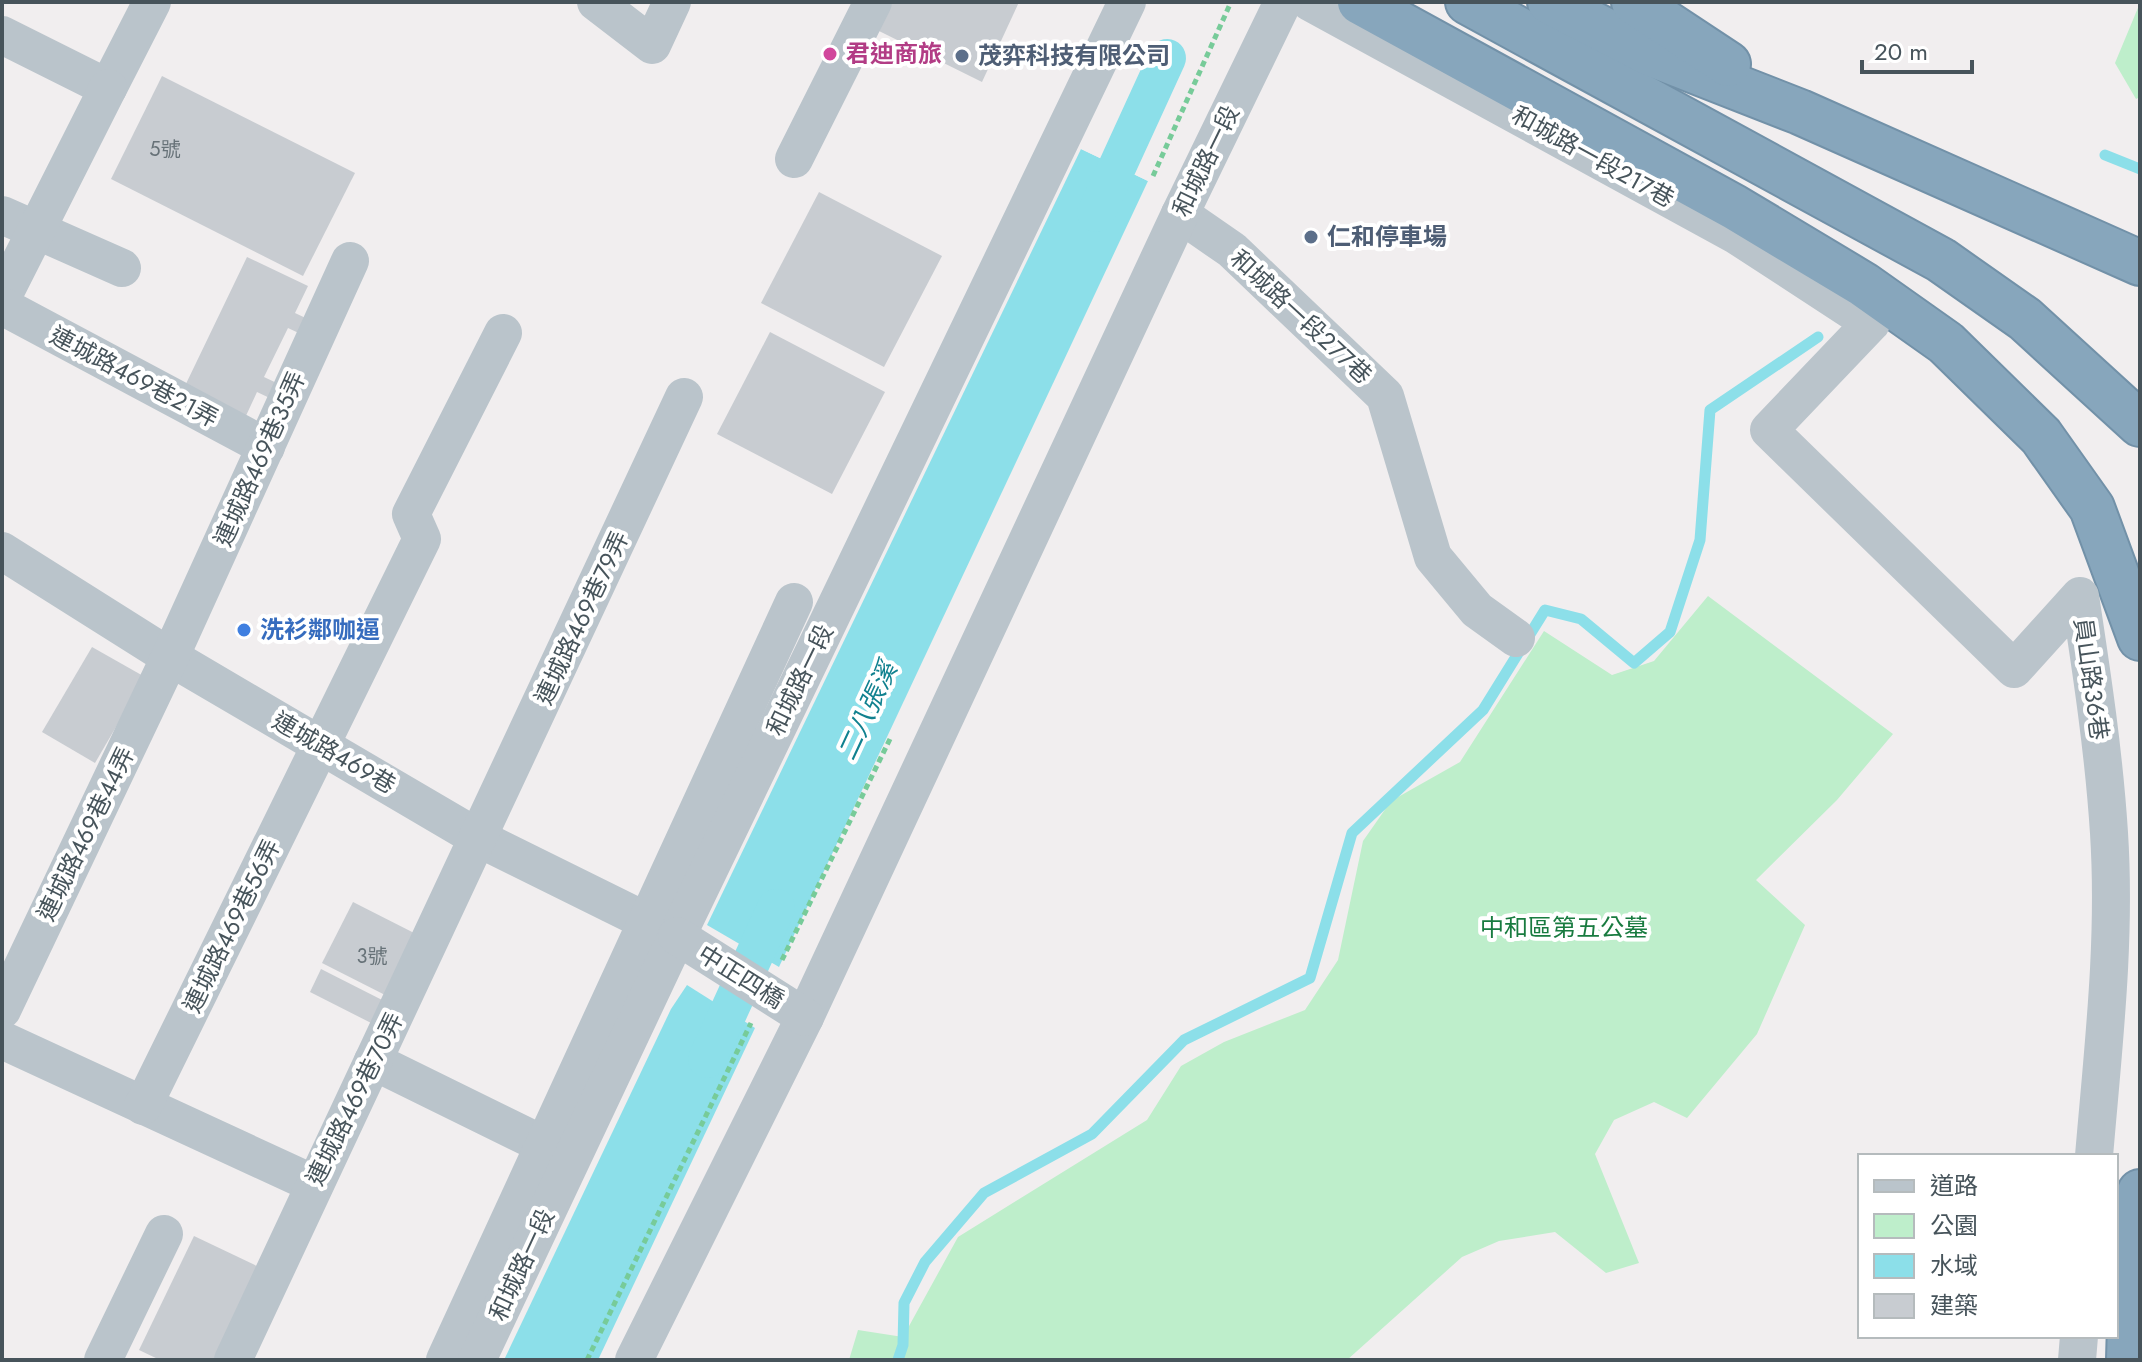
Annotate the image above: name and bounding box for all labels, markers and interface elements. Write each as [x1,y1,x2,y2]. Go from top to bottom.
scale bar [1862,24,1972,74]
text: 20 m [1874,34,1928,69]
place label: 君迪商旅 [846,36,942,71]
place label: 茂弈科技有限公司 [978,38,1170,73]
marker: 君迪商旅 [821,45,839,63]
marker: 茂弈科技有限公司 [953,47,971,65]
street label: 和城路一段217巷 [1506,97,1681,216]
street label: 和城路一段 [1164,99,1248,222]
house number: 5號 [149,135,181,164]
place label: 仁和停車場 [1327,219,1447,254]
marker: 仁和停車場 [1302,228,1320,246]
street label: 和城路一段277巷 [1223,241,1380,392]
street label: 連城路469巷21弄 [44,317,225,436]
street label: 連城路469巷35弄 [205,366,314,552]
street label: 連城路469巷79弄 [526,525,637,710]
place label: 洗衫鄰咖逼 [260,612,380,647]
street label: 員山路36巷 [2066,616,2117,742]
street label: 和城路一段 [758,618,842,741]
marker: 洗衫鄰咖逼 [235,621,253,639]
water label: 二八張溪 [828,652,908,766]
street label: 連城路469巷 [266,703,403,802]
street label: 連城路469巷44弄 [28,741,143,927]
street label: 連城路469巷56弄 [174,833,289,1018]
park label: 中和區第五公墓 [1480,910,1648,945]
street label: 中正四橋 [691,936,791,1017]
house number: 3號 [357,942,387,971]
street label: 連城路469巷70弄 [297,1006,412,1191]
legend [1858,1154,2118,1338]
text: 道路 [1930,1168,1978,1203]
street label: 和城路一段 [480,1203,563,1327]
text: 公園 [1930,1208,1978,1243]
text: 水域 [1930,1248,1978,1283]
text: 建築 [1930,1288,1978,1323]

